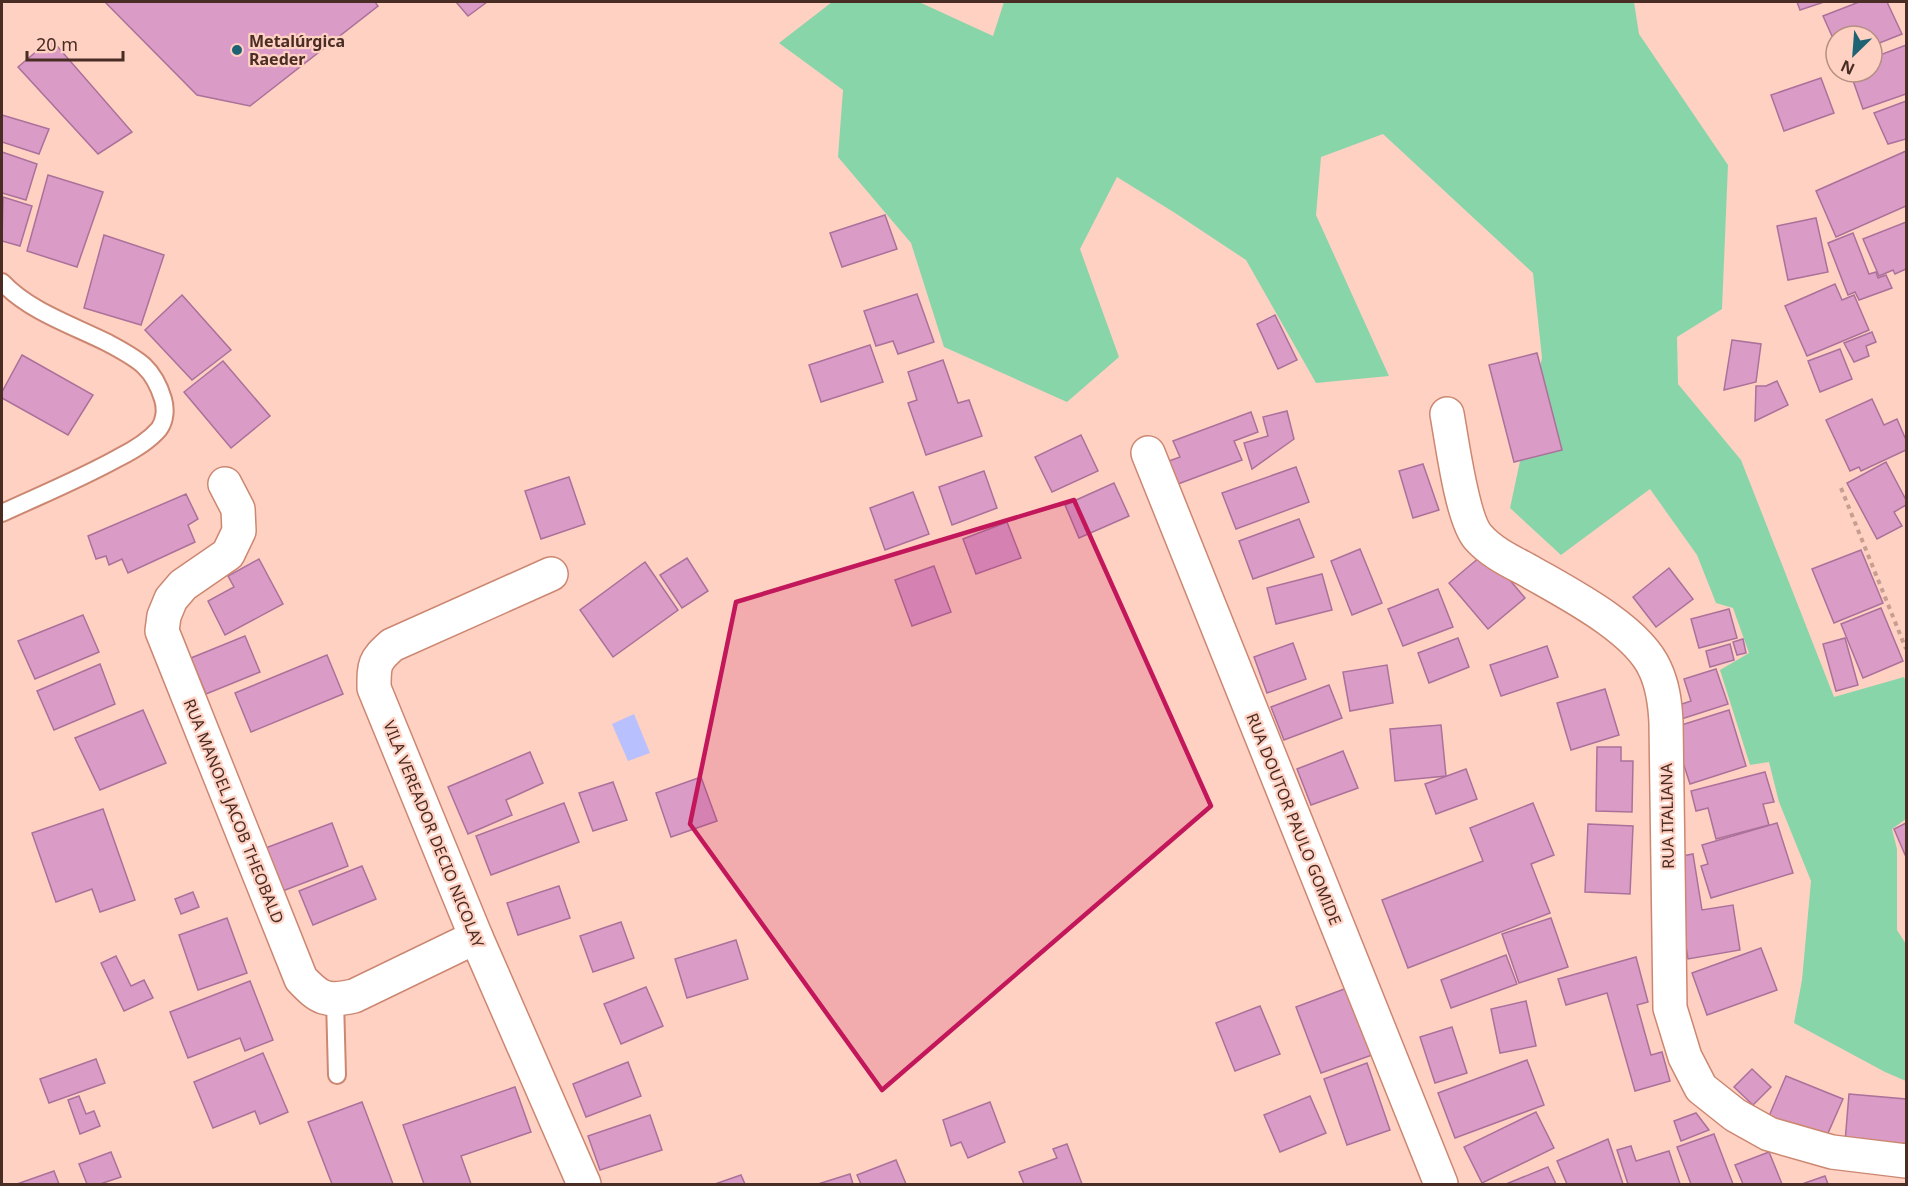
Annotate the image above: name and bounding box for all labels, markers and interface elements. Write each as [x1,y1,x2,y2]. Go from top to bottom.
scale bar [27,24,123,62]
north arrow [1824,24,1884,84]
place label: Metalúrgica Raeder [249,30,345,70]
text: 20 m [36,32,78,56]
marker: Metalúrgica Raeder [230,43,244,57]
text: N [1837,55,1858,80]
street label: RUA MANOEL JACOB THEOBALD [179,695,289,927]
street label: RUA DOUTOR PAULO GOMIDE [1241,710,1347,928]
street label: VILA VEREADOR DECIO NICOLAY [378,717,490,952]
street label: RUA ITALIANA [1655,762,1679,869]

